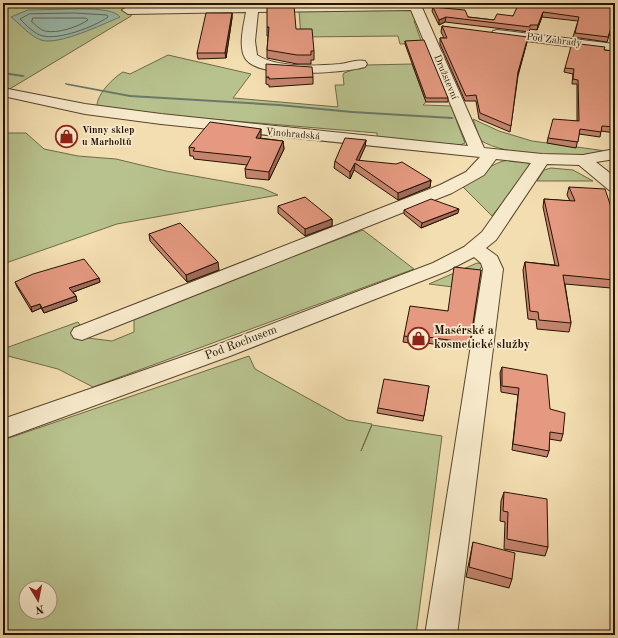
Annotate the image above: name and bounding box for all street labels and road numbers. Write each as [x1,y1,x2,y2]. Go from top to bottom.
street label: Pod Zahrady [526,32,583,48]
street label: Družstevní [432,53,460,101]
street label: Vinohradská [265,127,321,141]
street label: Pod Rochusem [203,324,279,362]

